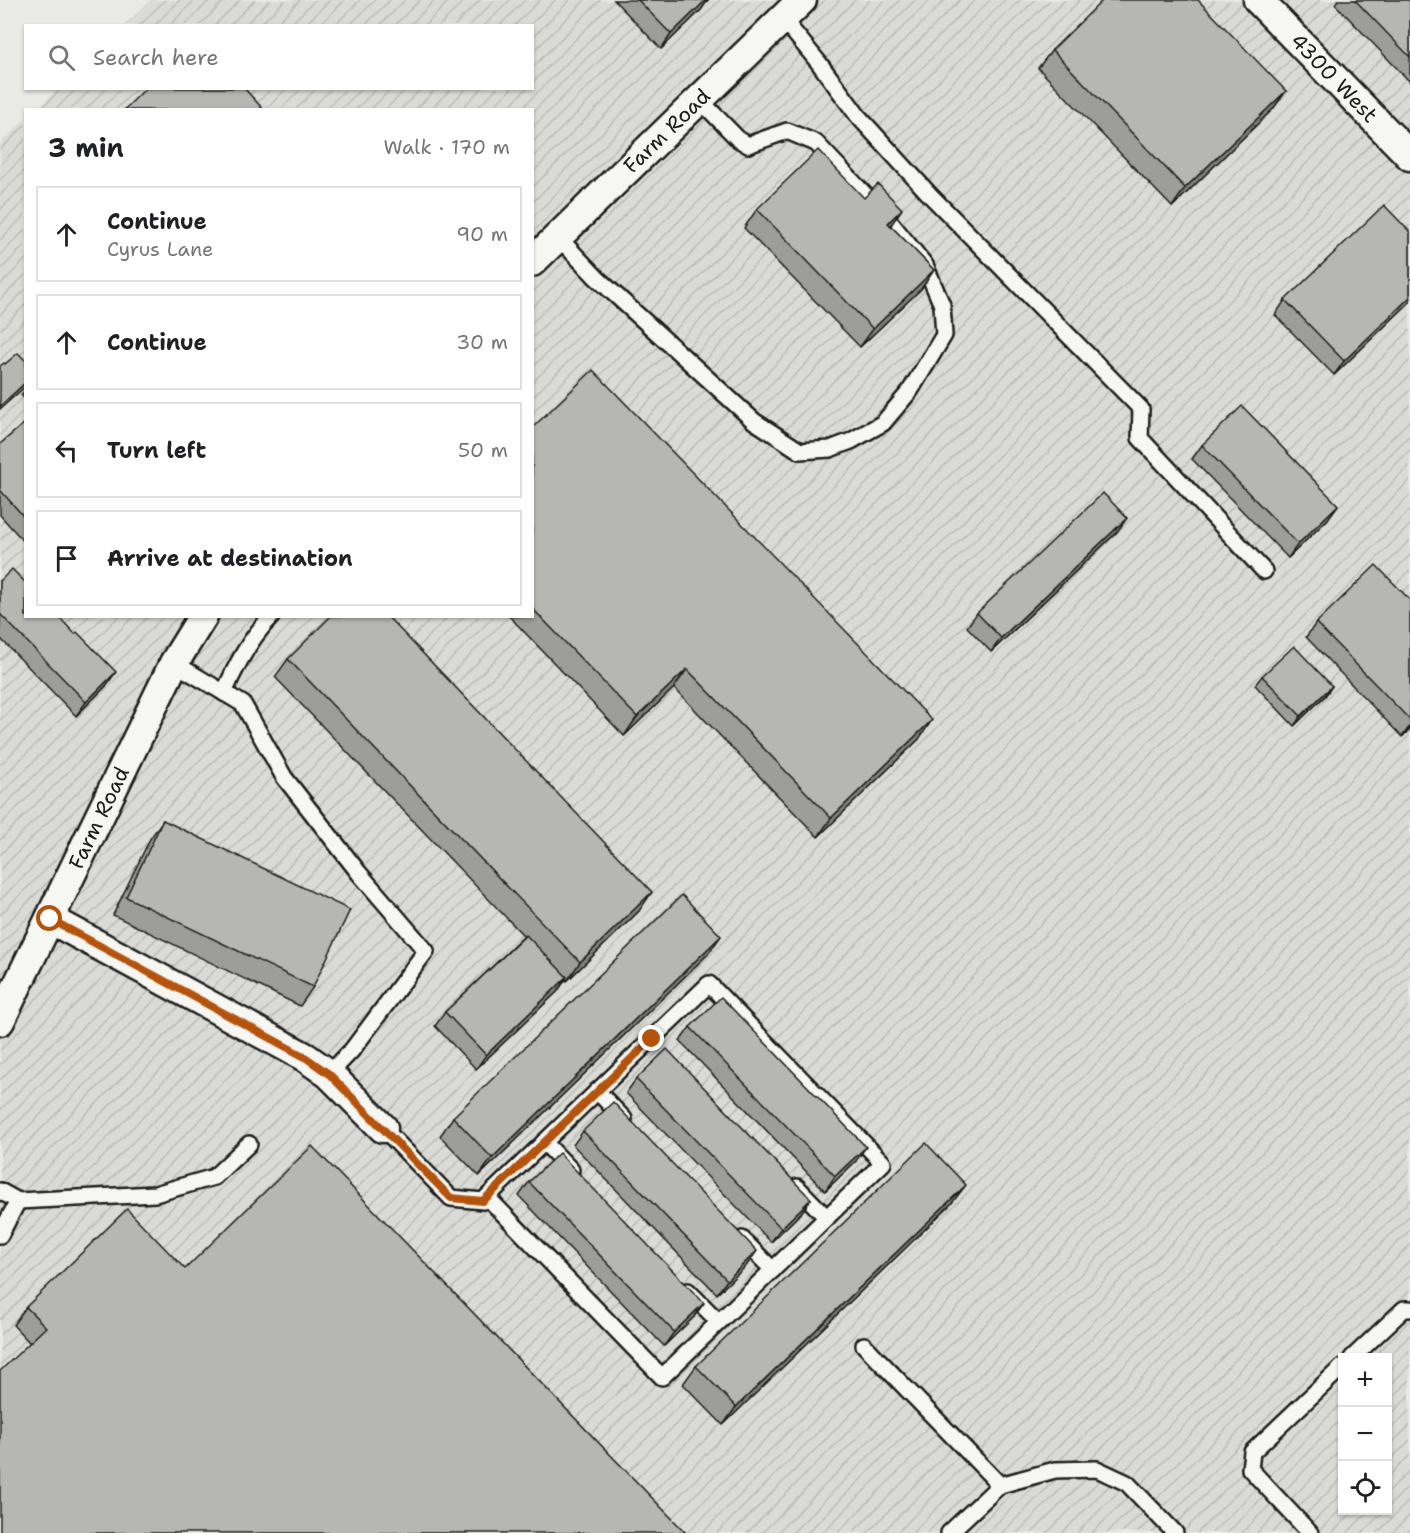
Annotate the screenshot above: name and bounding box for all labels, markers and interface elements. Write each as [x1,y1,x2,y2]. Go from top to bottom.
search box [24,24,534,90]
street label: 4300 West [1284,27,1384,129]
icon: search [45,41,78,74]
text: Search here [93,43,219,72]
street label: Farm Road [617,82,717,180]
text: 3 min [48,130,124,165]
text: Walk · 170 m [384,134,510,160]
text: Continue [107,207,207,236]
icon: ahead [50,218,83,251]
text: 90 m [456,221,508,247]
text: Cyrus Lane [107,236,213,262]
icon: ahead [50,326,83,359]
text: Continue [107,328,207,357]
text: 30 m [456,329,508,355]
icon: left [50,434,83,467]
text: Turn left [107,436,206,465]
text: 50 m [458,437,508,463]
icon: arrive [50,542,83,575]
text: Arrive at destination [107,544,353,573]
street label: Farm Road [62,762,136,874]
route start [36,905,62,931]
route end [638,1025,664,1051]
map controls [1338,1353,1392,1515]
button: + [1338,1353,1392,1407]
button: − [1338,1407,1392,1461]
button: locate [1338,1461,1392,1515]

